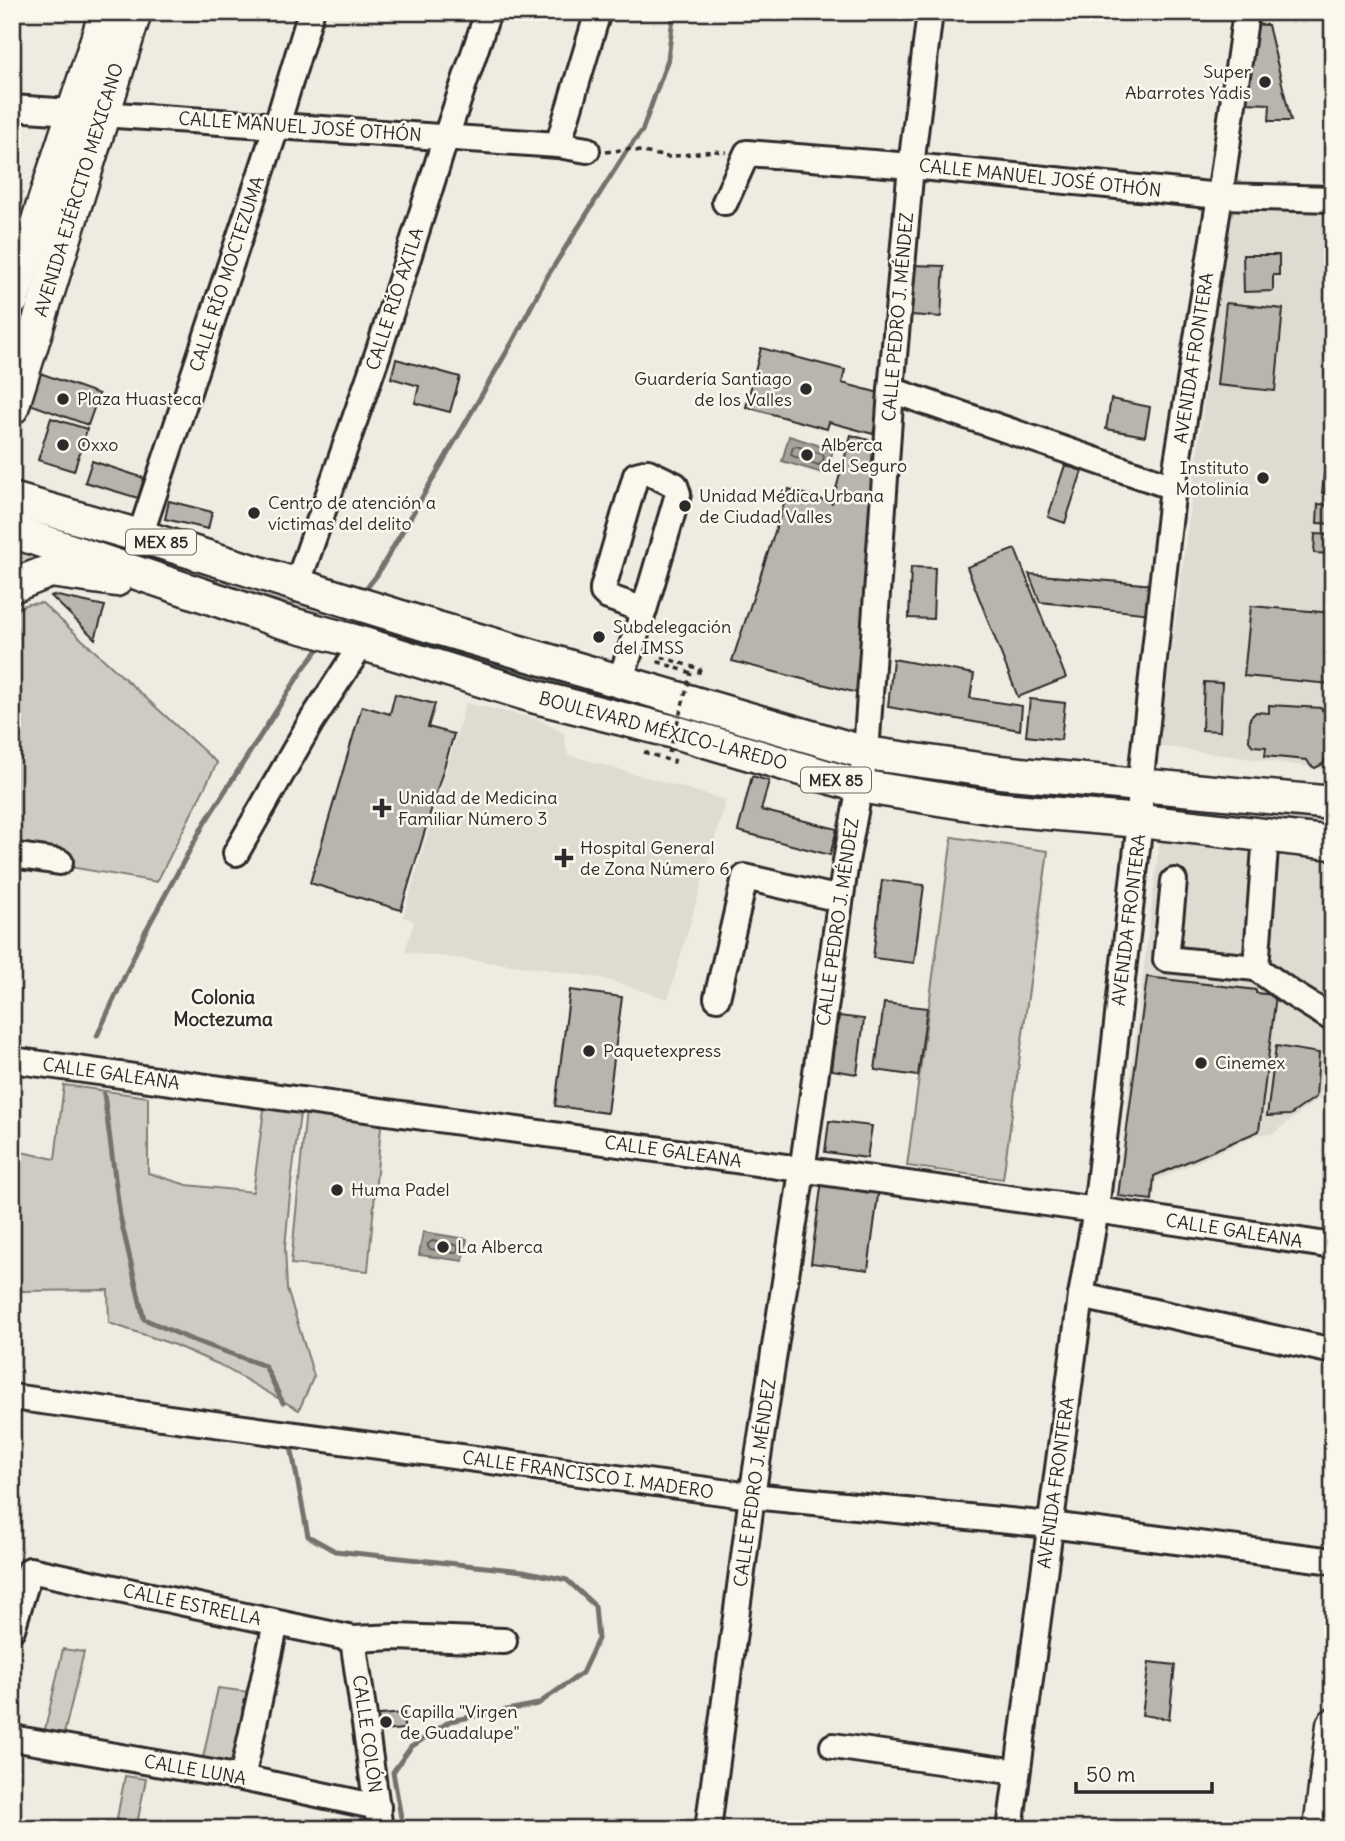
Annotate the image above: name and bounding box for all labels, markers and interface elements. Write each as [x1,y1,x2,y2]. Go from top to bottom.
street label: AVENIDA EJÉRCITO MEXICANO [29,60,128,320]
place label: Super Abarrotes Yadis [1125,60,1252,104]
marker: Super Abarrotes Yadis [1257,74,1273,90]
street label: CALLE MANUEL JOSÉ OTHÓN [178,107,422,146]
street label: CALLE MANUEL JOSÉ OTHÓN [918,153,1162,202]
street label: CALLE RÍO MOCTEZUMA [184,173,269,374]
street label: CALLE PEDRO J. MÉNDEZ [877,211,918,423]
street label: CALLE RÍO AXTLA [361,225,428,373]
street label: AVENIDA FRONTERA [1169,271,1218,445]
place label: Guardería Santiago de los Valles [634,367,792,411]
marker: Guardería Santiago de los Valles [798,381,814,397]
place label: Plaza Huasteca [77,387,202,410]
marker: Plaza Huasteca [55,391,71,407]
place label: Oxxo [77,433,118,456]
place label: Alberca del Seguro [821,433,907,477]
marker: Oxxo [55,437,71,453]
marker: Alberca del Seguro [799,447,815,463]
place label: Instituto Motolinía [1176,456,1249,500]
marker: Instituto Motolinía [1255,470,1271,486]
place label: Unidad Médica Urbana de Ciudad Valles [699,484,884,528]
place label: Centro de atención a víctimas del delito [268,491,436,535]
marker: Unidad Médica Urbana de Ciudad Valles [677,498,693,514]
marker: Centro de atención a víctimas del delito [246,505,262,521]
road number: MEX 85 [126,530,196,554]
place label: Subdelegación del IMSS [613,615,731,659]
marker: Subdelegación del IMSS [591,629,607,645]
street label: BOULEVARD MÉXICO-LAREDO [536,686,790,775]
road number: MEX 85 [801,768,871,792]
place label: Unidad de Medicina Familiar Número 3 [398,786,557,830]
marker: Unidad de Medicina Familiar Número 3 [372,798,392,818]
street label: CALLE PEDRO J. MÉNDEZ [812,816,864,1027]
street label: AVENIDA FRONTERA [1107,833,1150,1007]
place label: Hospital General de Zona Número 6 [580,836,730,880]
marker: Hospital General de Zona Número 6 [554,848,574,868]
district label: Colonia Moctezuma [173,985,273,1031]
place label: Paquetexpress [603,1039,721,1062]
marker: Paquetexpress [581,1043,597,1059]
place label: Cinemex [1215,1051,1285,1074]
street label: CALLE GALEANA [41,1052,181,1095]
marker: Cinemex [1193,1055,1209,1071]
street label: CALLE GALEANA [603,1130,743,1173]
place label: Huma Padel [351,1178,450,1201]
marker: Huma Padel [329,1182,345,1198]
street label: CALLE GALEANA [1164,1208,1304,1253]
place label: La Alberca [457,1235,543,1258]
marker: La Alberca [435,1239,451,1255]
street label: CALLE PEDRO J. MÉNDEZ [729,1377,781,1588]
street label: AVENIDA FRONTERA [1032,1396,1079,1570]
street label: CALLE FRANCISCO I. MADERO [461,1445,715,1504]
street label: CALLE ESTRELLA [121,1579,263,1630]
street label: CALLE COLÓN [348,1674,387,1794]
place label: Capilla "Virgen de Guadalupe" [400,1700,520,1744]
marker: Capilla "Virgen de Guadalupe" [378,1714,394,1730]
street label: CALLE LUNA [142,1749,248,1790]
scale bar [1076,1750,1212,1794]
text: 50 m [1086,1761,1135,1788]

